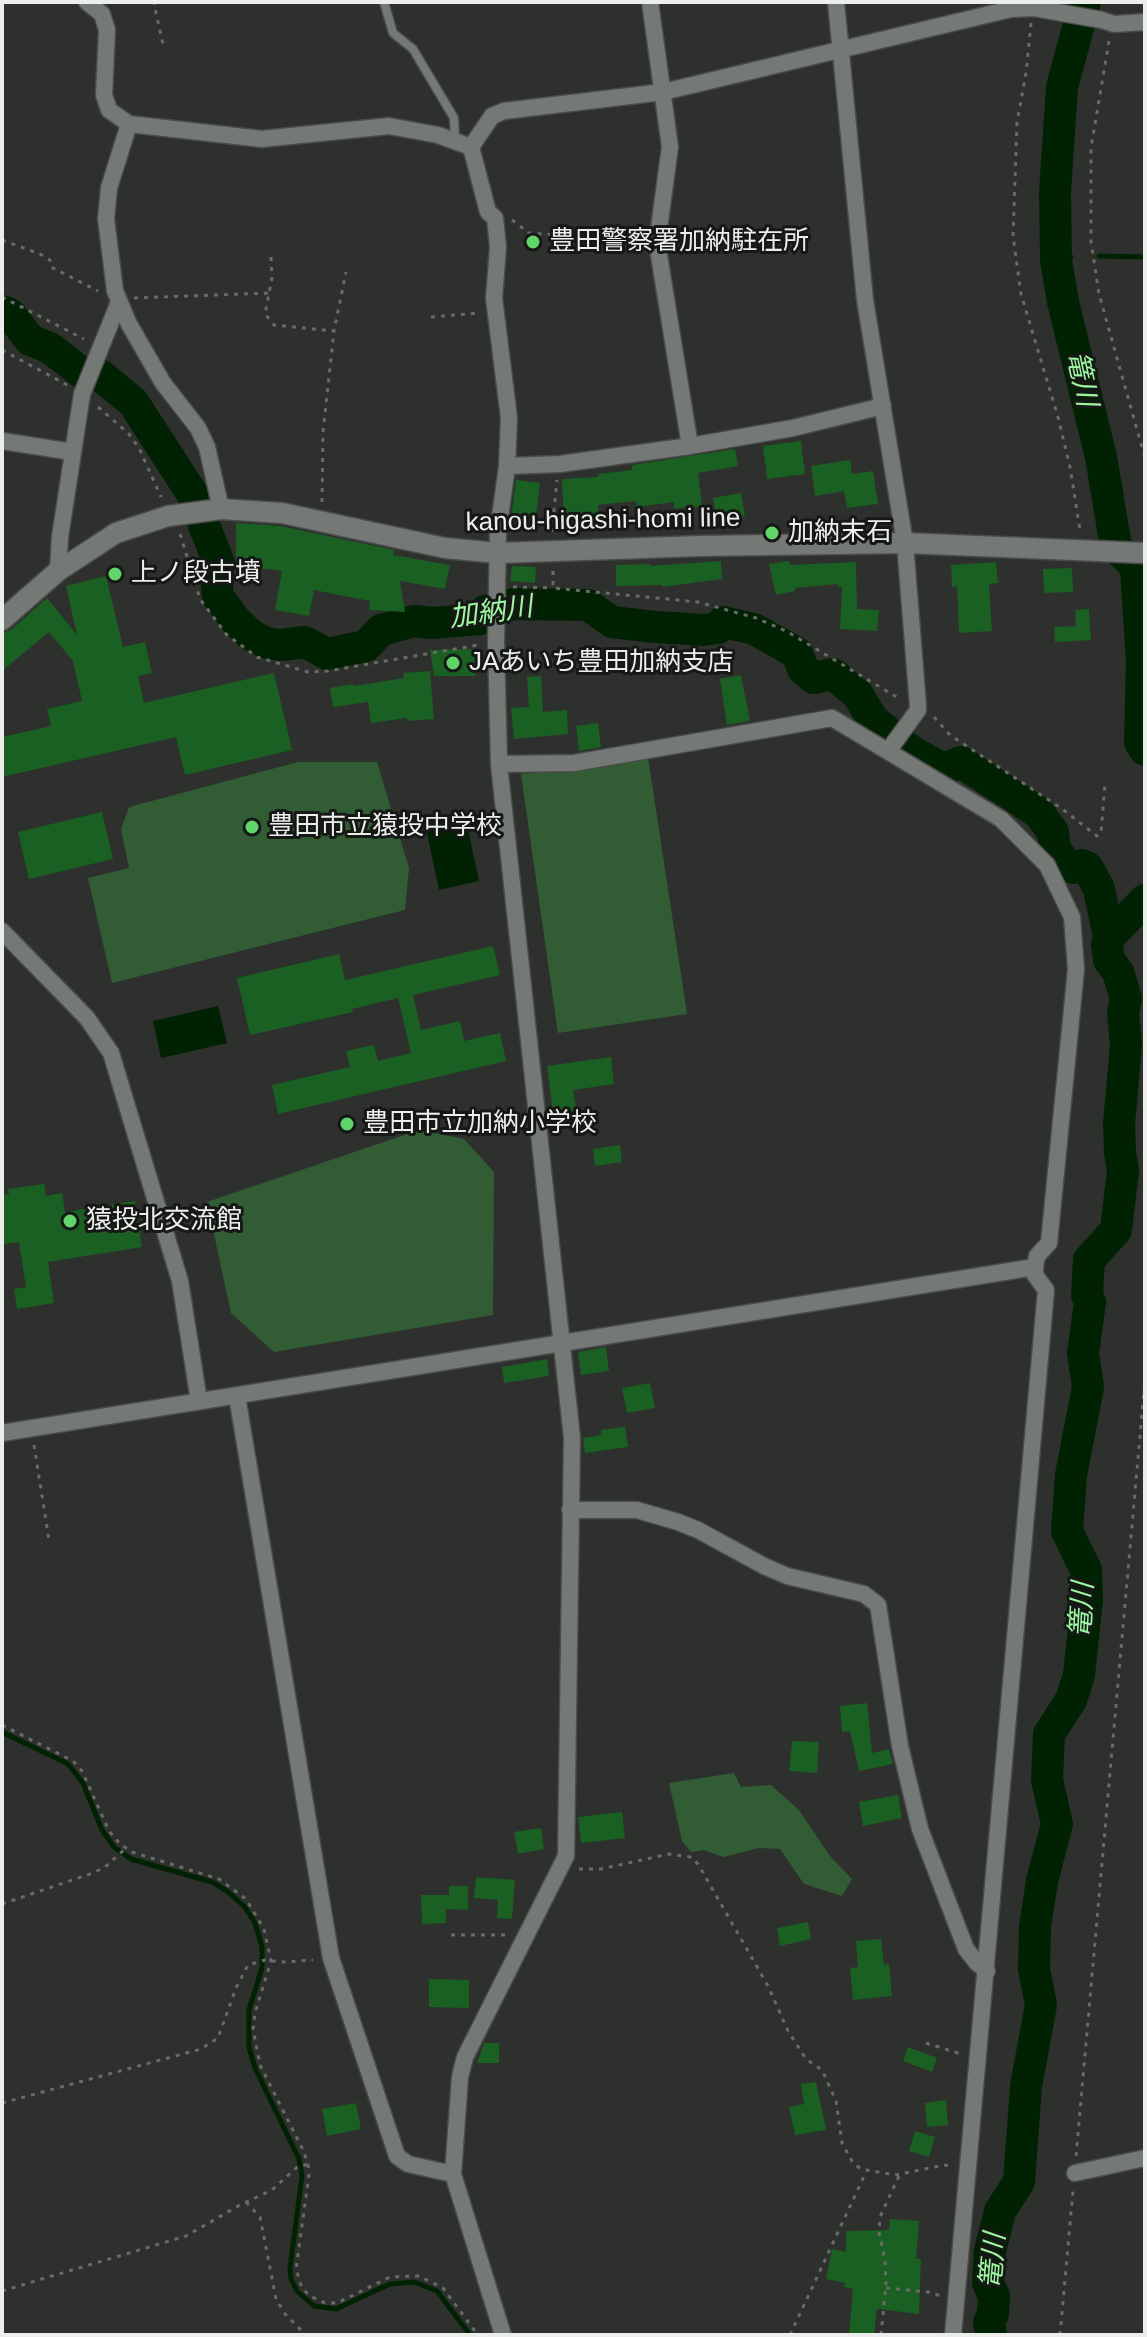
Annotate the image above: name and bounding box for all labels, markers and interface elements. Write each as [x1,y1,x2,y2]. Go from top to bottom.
place label: 豊田警察署加納駐在所 [549,226,809,258]
marker: 豊田警察署加納駐在所 [524,233,542,251]
water label: 篭川 [1059,348,1103,410]
street label: kanou-higashi-homi line [465,503,741,539]
place label: 加納末石 [788,517,892,549]
marker: 加納末石 [763,524,781,542]
place label: 上ノ段古墳 [131,558,261,590]
marker: 上ノ段古墳 [106,565,124,583]
water label: 加納川 [447,591,535,635]
place label: JAあいち豊田加納支店 [469,647,733,679]
marker: JAあいち豊田加納支店 [444,654,462,672]
place label: 豊田市立猿投中学校 [268,811,502,843]
marker: 豊田市立猿投中学校 [243,818,261,836]
place label: 豊田市立加納小学校 [363,1108,597,1140]
marker: 豊田市立加納小学校 [338,1115,356,1133]
place label: 猿投北交流館 [86,1205,242,1237]
marker: 猿投北交流館 [61,1212,79,1230]
water label: 篭川 [1065,1581,1101,1639]
water label: 篭川 [975,2232,1013,2290]

